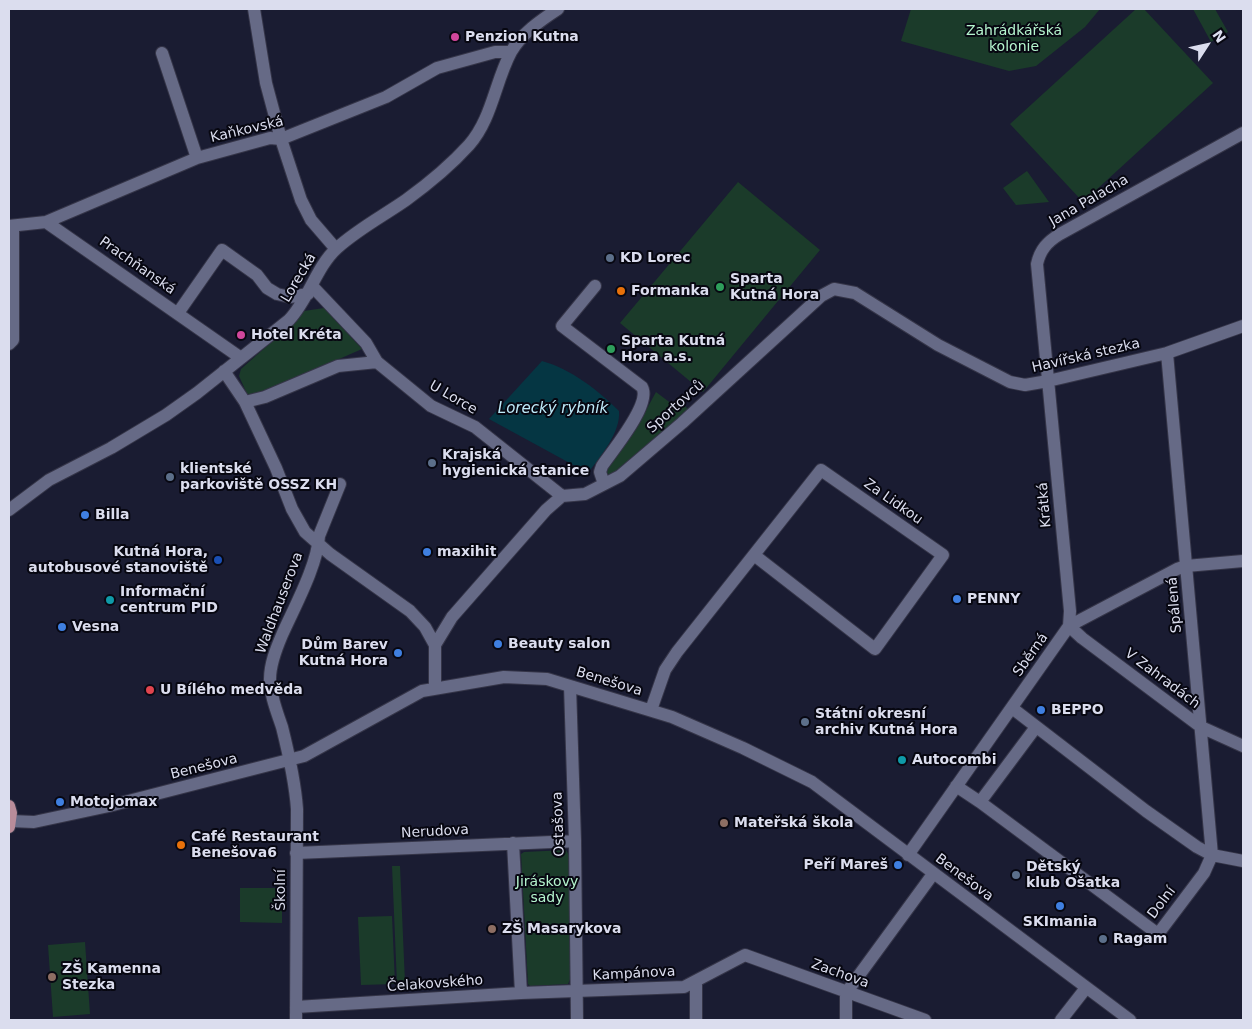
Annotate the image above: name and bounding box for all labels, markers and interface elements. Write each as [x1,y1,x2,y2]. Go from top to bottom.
north arrow [1182,20,1232,70]
park label: Zahrádkářská kolonie [966,23,1062,56]
text: N [1209,27,1229,46]
place label: Penzion Kutna [465,29,579,45]
marker: Penzion Kutna [449,31,461,43]
street label: Kaňkovská [209,113,285,147]
street label: Jana Palacha [1046,172,1132,230]
street label: Prachňanská [96,234,178,298]
street label: Lorecká [278,250,320,306]
place label: KD Lorec [620,250,691,266]
marker: KD Lorec [604,252,616,264]
place label: Sparta Kutná Hora [730,271,819,304]
marker: Sparta Kutná Hora [714,281,726,293]
place label: Formanka [631,283,709,299]
marker: Formanka [615,285,627,297]
place label: Hotel Kréta [251,327,342,343]
marker: Hotel Kréta [235,329,247,341]
place label: Sparta Kutná Hora a.s. [621,333,725,366]
street label: Havířská stezka [1030,335,1142,377]
marker: Sparta Kutná Hora a.s. [605,343,617,355]
street label: Sportovců [644,377,708,437]
street label: U Lorce [426,378,480,418]
water label: Lorecký rybník [498,400,608,418]
place label: Krajská hygienická stanice [442,447,589,480]
marker: Krajská hygienická stanice [426,457,438,469]
place label: klientské parkoviště OSSZ KH [180,461,337,494]
marker: klientské parkoviště OSSZ KH [164,471,176,483]
street label: Za Lidkou [860,476,926,528]
street label: Krátká [1035,482,1055,528]
place label: Billa [95,507,130,523]
marker: Billa [79,509,91,521]
place label: Kutná Hora, autobusové stanoviště [28,544,208,576]
place label: maxihit [437,544,496,560]
marker: maxihit [421,546,433,558]
street label: Waldhauserova [253,550,307,656]
marker: Kutná Hora, autobusové stanoviště [212,554,224,566]
street label: Spálená [1164,576,1186,634]
place label: Informační centrum PID [120,584,218,616]
place label: PENNY [967,591,1020,607]
marker: PENNY [951,593,963,605]
marker: Informační centrum PID [104,594,116,606]
place label: Vesna [72,619,119,635]
marker: Vesna [56,621,68,633]
street label: Sběrná [1010,630,1052,680]
place label: Beauty salon [508,636,610,652]
place label: Dům Barev Kutná Hora [299,637,388,670]
marker: Beauty salon [492,638,504,650]
street label: V Zahradách [1121,645,1203,713]
marker: Dům Barev Kutná Hora [392,647,404,659]
street label: Benešova [574,664,644,700]
place label: U Bílého medvěda [160,682,303,698]
marker: U Bílého medvěda [144,684,156,696]
place label: BEPPO [1051,702,1104,718]
marker: BEPPO [1035,704,1047,716]
place label: Státní okresní archiv Kutná Hora [815,706,958,739]
marker: Státní okresní archiv Kutná Hora [799,716,811,728]
street label: Benešova [169,751,239,783]
place label: Autocombi [912,752,996,768]
marker: Autocombi [896,754,908,766]
street label: Ostašova [549,791,569,857]
place label: Motojomax [70,794,157,810]
marker: Motojomax [54,796,66,808]
place label: Mateřská škola [734,815,854,831]
marker: Mateřská škola [718,817,730,829]
street label: Nerudova [401,822,469,842]
place label: Café Restaurant Benešova6 [191,829,319,862]
marker: Café Restaurant Benešova6 [175,839,187,851]
street label: Benešova [932,851,996,905]
place label: Peří Mareš [804,857,888,873]
marker: Peří Mareš [892,859,904,871]
place label: Dětský klub Ošatka [1026,859,1120,892]
street label: Školní [273,869,289,911]
marker: Dětský klub Ošatka [1010,869,1022,881]
park label: Jiráskovy sady [516,874,578,906]
street label: Dolní [1144,884,1180,922]
marker: SKImania [1054,900,1066,912]
place label: SKImania [1023,914,1097,930]
place label: ZŠ Masarykova [502,921,621,937]
marker: ZŠ Masarykova [486,923,498,935]
place label: Ragam [1113,931,1167,947]
marker: Ragam [1097,933,1109,945]
street label: Zachova [809,956,871,992]
place label: ZŠ Kamenna Stezka [62,961,161,994]
street label: Kampánova [592,963,676,985]
marker: ZŠ Kamenna Stezka [46,971,58,983]
street label: Čelakovského [386,972,484,996]

